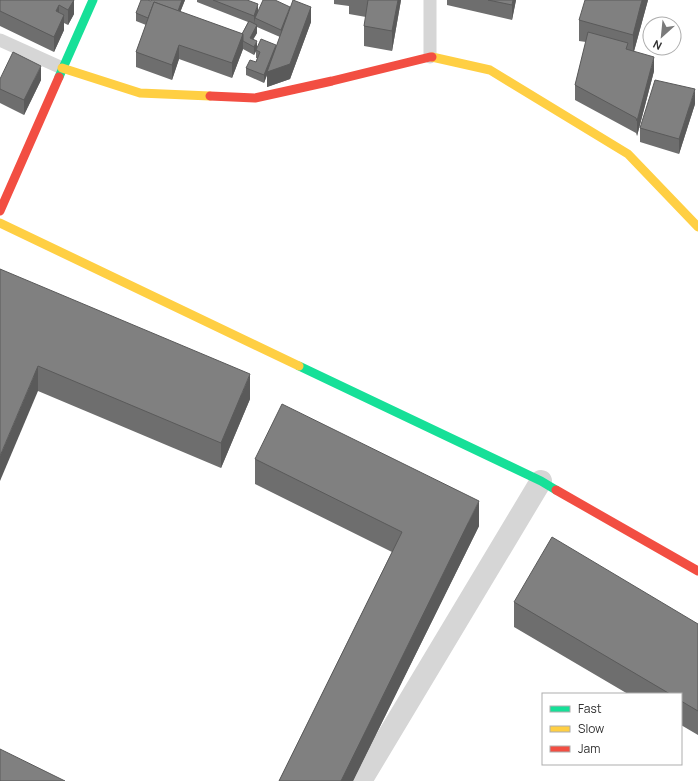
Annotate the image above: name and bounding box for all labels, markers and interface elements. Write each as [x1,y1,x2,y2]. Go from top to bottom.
north arrow [642,16,682,56]
text: N [650,37,664,54]
legend [542,693,682,765]
text: Fast [578,700,602,717]
text: Slow [578,720,604,737]
text: Jam [578,740,600,757]

